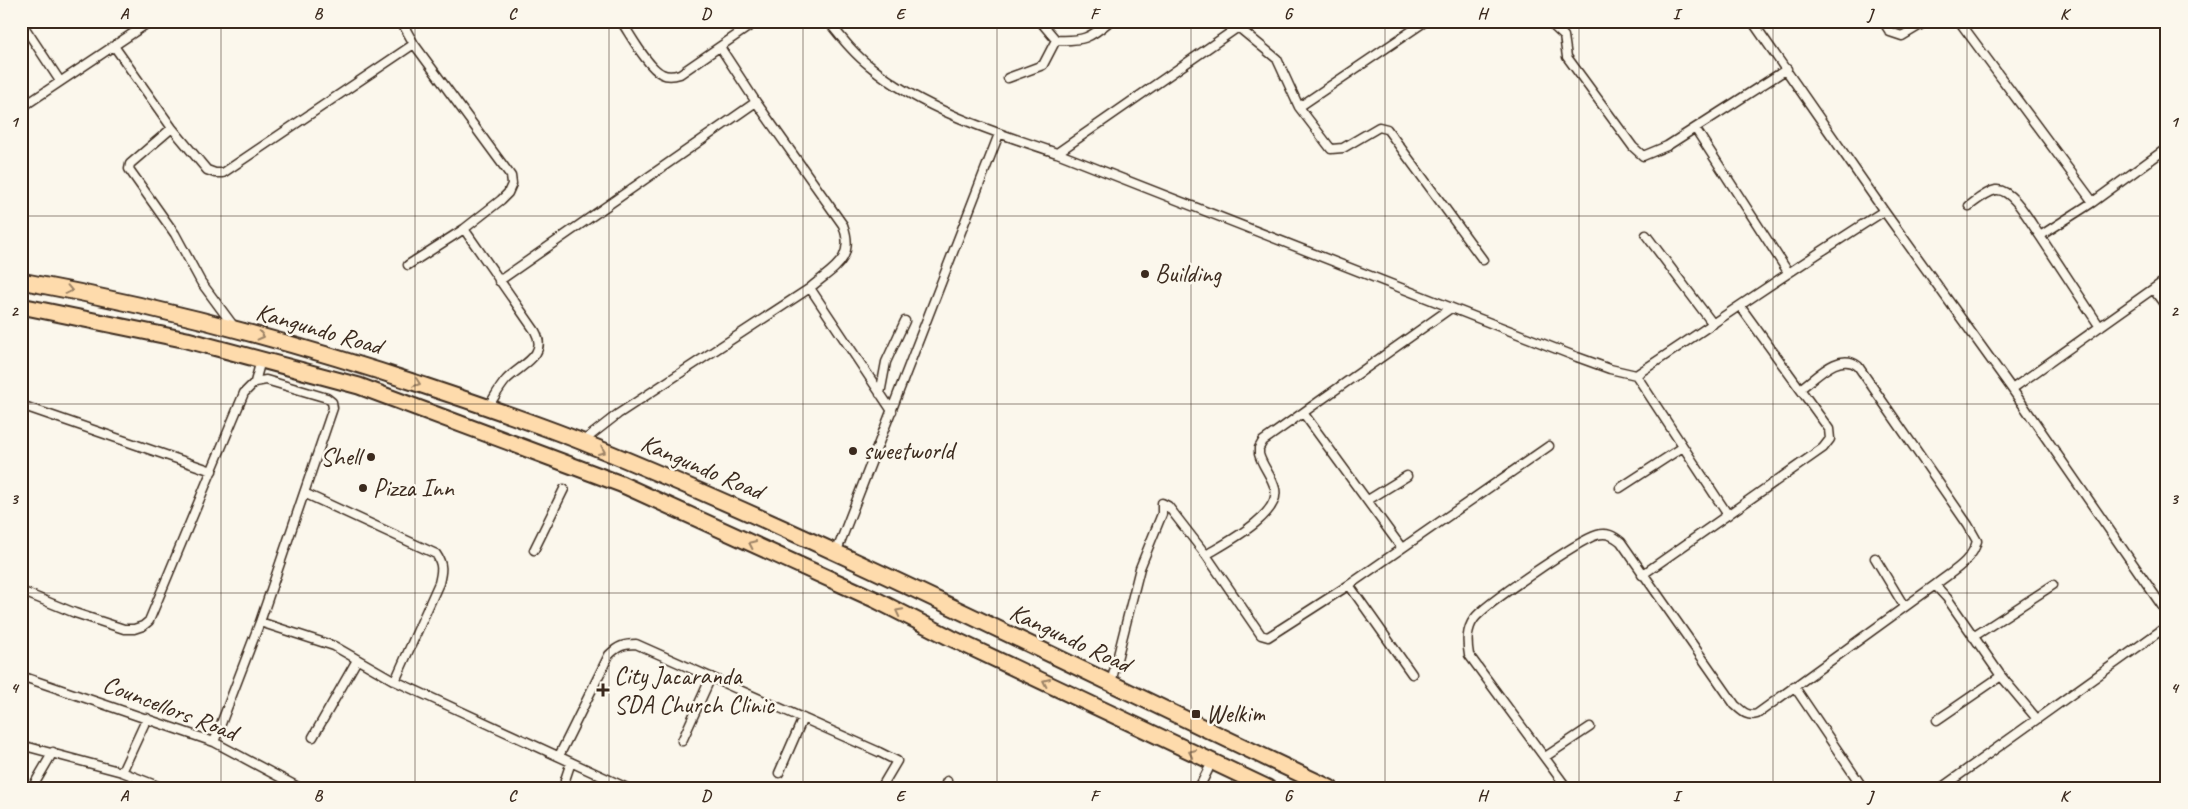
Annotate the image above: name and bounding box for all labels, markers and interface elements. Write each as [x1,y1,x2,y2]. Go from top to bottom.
text: A [120,4,130,24]
text: B [314,4,324,24]
text: C [508,4,518,24]
text: D [701,4,712,24]
text: E [896,4,907,24]
text: F [1090,4,1101,24]
text: G [1284,4,1294,24]
text: H [1477,4,1489,24]
text: I [1673,4,1683,24]
text: J [1866,4,1875,24]
text: K [2060,4,2072,24]
text: 1 [10,112,19,132]
text: 1 [2170,112,2179,132]
place label: Building [1155,258,1222,290]
marker: Building [1139,268,1151,280]
one-way arrow [65,284,74,295]
street label: Kangundo Road [252,296,390,363]
text: 2 [10,301,19,321]
text: 2 [2170,301,2179,321]
one-way arrow [257,330,266,341]
one-way arrow [412,377,420,387]
street label: Kangundo Road [636,427,772,509]
place label: sweetworld [863,435,958,467]
place label: Shell [320,441,366,473]
one-way arrow [597,444,606,455]
marker: sweetworld [847,445,859,457]
marker: Shell [365,451,377,463]
place label: Pizza Inn [373,472,455,504]
marker: Pizza Inn [357,482,369,494]
text: 3 [10,489,19,509]
text: 3 [2170,489,2179,509]
one-way arrow [748,540,757,551]
street label: Kangundo Road [1005,596,1139,682]
one-way arrow [896,608,905,618]
place label: City Jacaranda SDA Church Clinic [614,660,775,721]
street label: Councellors Road [98,668,245,750]
text: 4 [10,678,19,698]
one-way arrow [1042,678,1051,688]
text: 4 [2170,678,2179,698]
marker: City Jacaranda SDA Church Clinic [596,683,610,697]
place label: Welkim [1206,698,1266,730]
marker: Welkim [1190,708,1202,720]
one-way arrow [1189,749,1198,759]
text: A [120,786,130,806]
text: B [314,786,324,806]
text: C [508,786,518,806]
text: D [701,786,712,806]
text: E [896,786,907,806]
text: F [1090,786,1101,806]
text: G [1284,786,1294,806]
text: H [1477,786,1489,806]
text: I [1673,786,1683,806]
text: J [1866,786,1875,806]
text: K [2060,786,2072,806]

